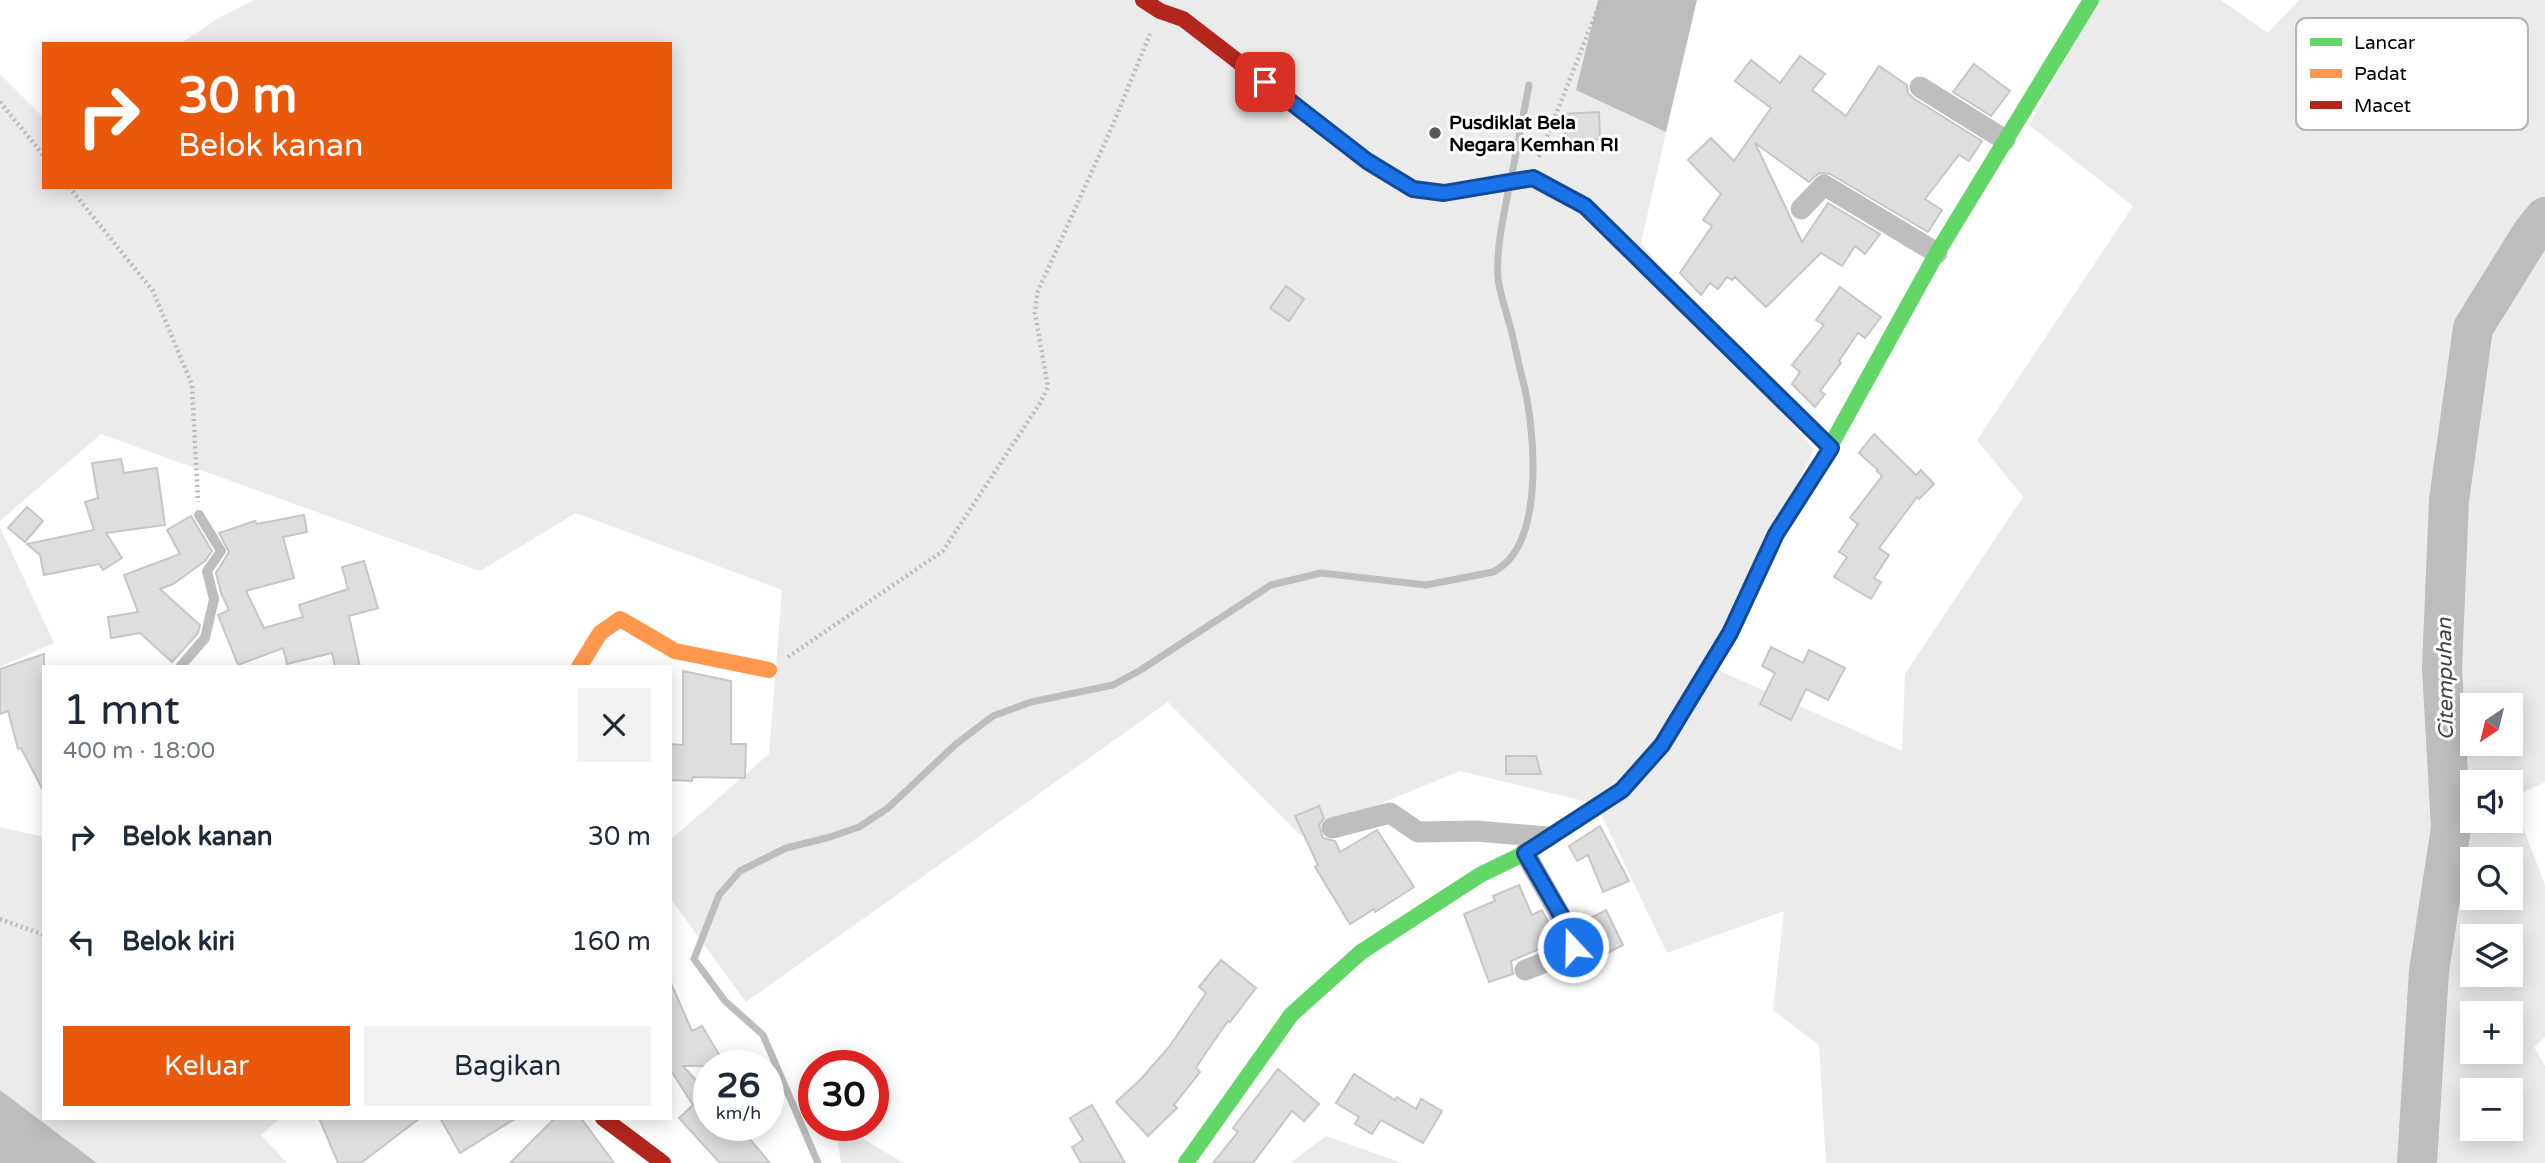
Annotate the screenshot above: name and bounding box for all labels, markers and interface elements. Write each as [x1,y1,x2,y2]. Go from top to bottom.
legend [2296,18,2528,130]
text: Lancar [2354,32,2416,54]
pin [1235,52,1295,112]
icon: arrive [1246,63,1284,101]
text: Padat [2354,63,2407,85]
text: 30 m [178,67,297,126]
icon: right [63,70,154,161]
text: Macet [2354,95,2411,117]
place label: Pusdiklat Bela Negara Kemhan RI [1449,112,1619,157]
marker: Pusdiklat Bela Negara Kemhan RI [1427,125,1443,141]
text: Belok kanan [178,127,363,165]
water label: Citempuhan [2432,616,2459,740]
text: 1 mnt [63,685,180,736]
button: close [577,688,651,762]
north arrow [2460,693,2524,756]
map controls [2460,693,2523,1141]
text: 400 m · 18:00 [63,737,215,765]
button: sound [2460,770,2523,833]
icon: right [63,818,101,856]
text: Belok kanan [122,821,273,852]
text: 30 m [588,821,651,852]
button: search [2460,847,2523,910]
position arrow [1536,910,1610,984]
icon: left [63,923,101,961]
button: layers [2460,924,2523,987]
text: Belok kiri [122,926,235,957]
text: 160 m [571,926,651,957]
button: + [2460,1001,2523,1064]
button: Keluar [63,1026,350,1106]
button: Bagikan [364,1026,651,1106]
speed limit sign: 30 [798,1050,889,1141]
text: 26 [717,1065,760,1107]
button: − [2460,1078,2523,1141]
text: km/h [716,1102,761,1124]

